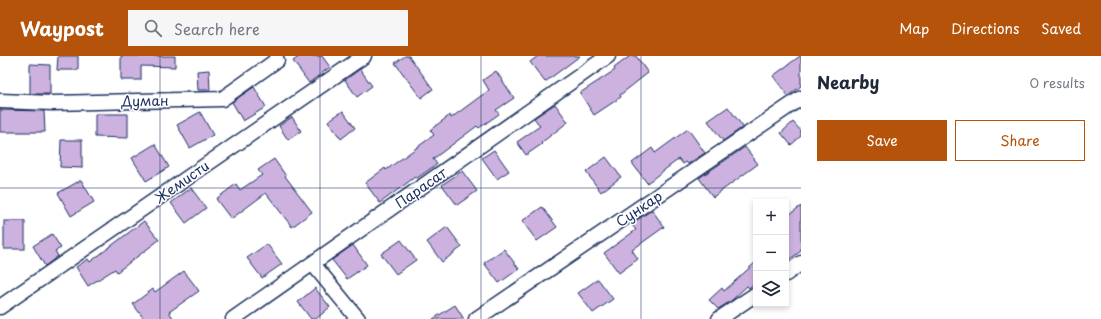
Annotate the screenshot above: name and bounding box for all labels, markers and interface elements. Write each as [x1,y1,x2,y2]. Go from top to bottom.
search box [128,10,408,46]
text: Waypost [20,14,104,42]
icon: search [142,17,164,39]
text: Search here [174,17,260,40]
text: Map [899,18,929,39]
text: Directions [951,18,1019,39]
text: Saved [1041,18,1081,39]
text: Nearby [817,69,879,95]
text: 0 results [1030,73,1085,92]
street label: Думан [120,90,169,111]
button: Save [817,120,947,161]
button: Share [955,120,1085,161]
street label: Жемисти [150,155,213,208]
street label: Парасат [391,162,452,213]
street label: Сункар [611,185,666,232]
map controls [753,199,789,307]
button: + [753,199,789,235]
button: − [753,235,789,271]
button: layers [753,271,789,307]

